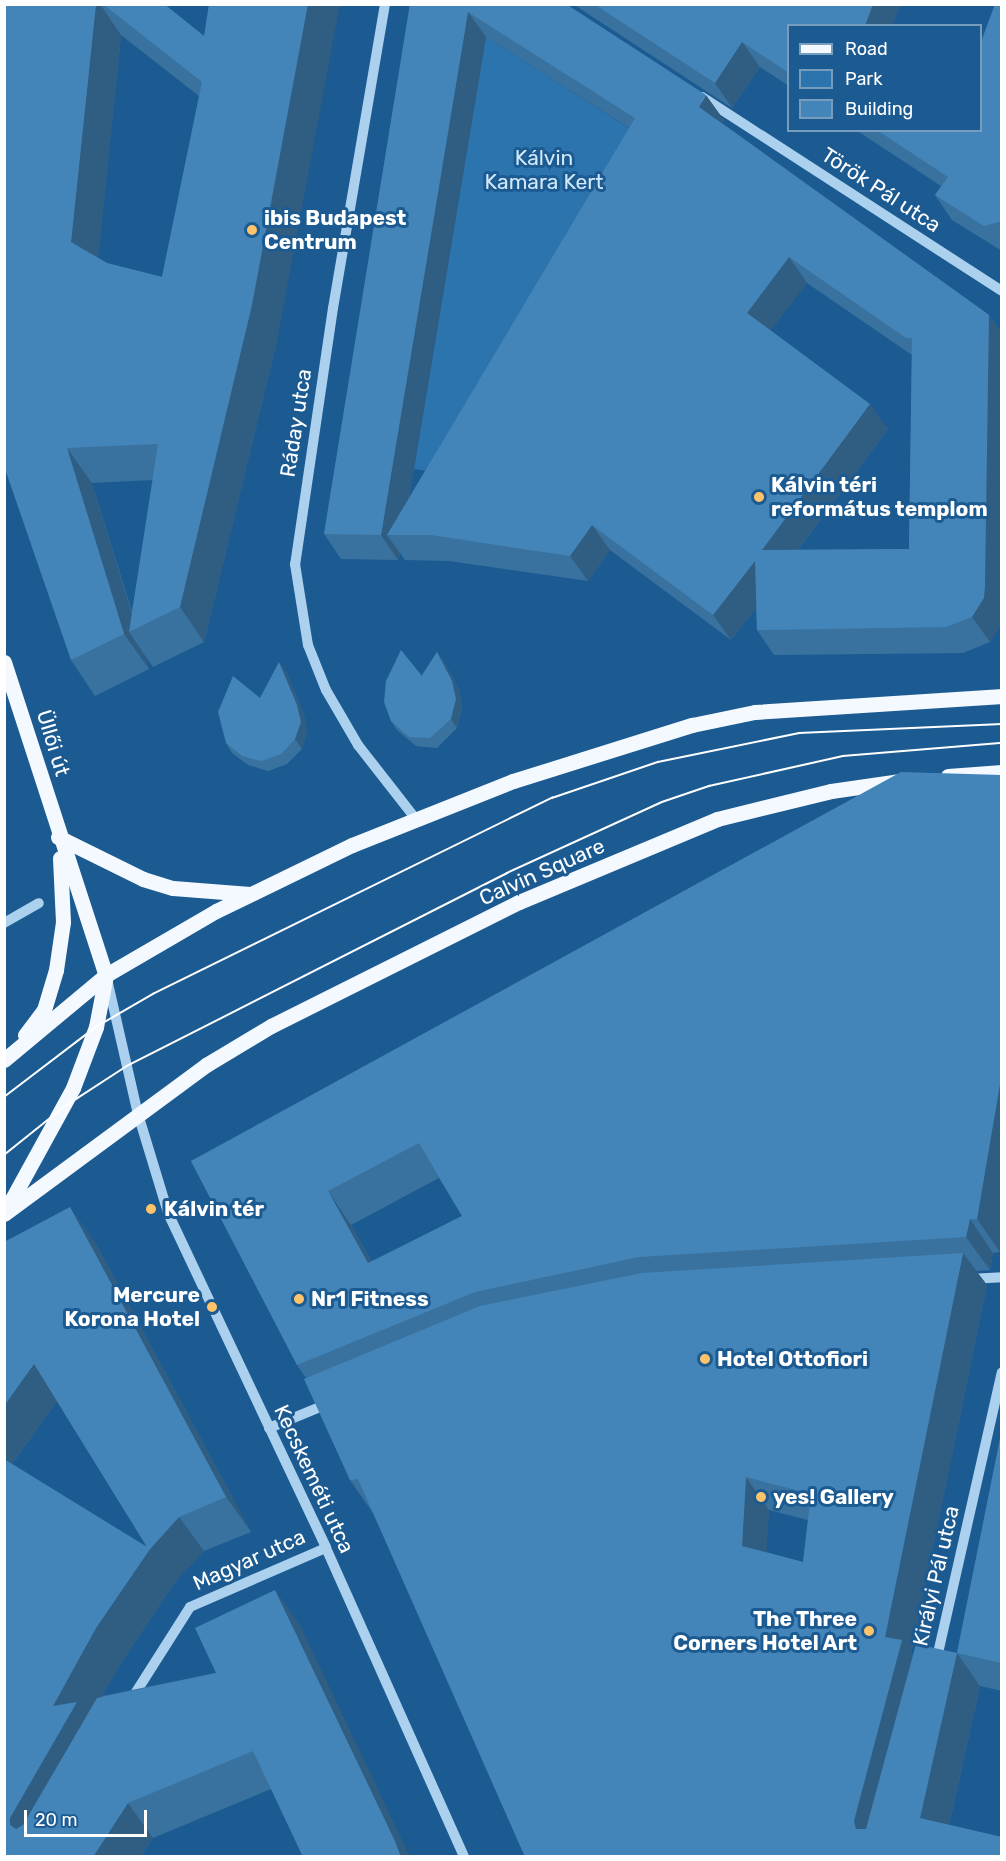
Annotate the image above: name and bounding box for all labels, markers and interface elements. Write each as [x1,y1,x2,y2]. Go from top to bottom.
legend [787,24,982,132]
text: Road [845,38,888,60]
text: Park [845,68,882,90]
text: Building [845,98,913,120]
street label: Török Pál utca [817,142,945,238]
park label: Kálvin Kamara Kert [485,145,603,195]
place label: ibis Budapest Centrum [264,205,406,255]
marker: ibis Budapest Centrum [245,223,259,237]
street label: Ráday utca [275,367,317,479]
place label: Kálvin téri református templom [771,472,988,522]
marker: Kálvin téri református templom [752,490,766,504]
street label: Üllői út [31,707,75,779]
street label: Calvin Square [475,833,609,911]
place label: Kálvin tér [164,1196,264,1222]
marker: Kálvin tér [142,1200,160,1218]
place label: Mercure Korona Hotel [64,1282,200,1332]
place label: Nr1 Fitness [311,1286,429,1312]
marker: Nr1 Fitness [292,1292,306,1306]
marker: Mercure Korona Hotel [205,1300,219,1314]
place label: Hotel Ottofiori [717,1346,868,1372]
marker: Hotel Ottofiori [698,1352,712,1366]
street label: Kecskeméti utca [269,1401,359,1557]
place label: yes! Gallery [773,1484,894,1510]
marker: yes! Gallery [754,1490,768,1504]
street label: Királyi Pál utca [908,1503,964,1649]
street label: Magyar utca [189,1524,309,1596]
place label: The Three Corners Hotel Art [673,1606,857,1656]
marker: The Three Corners Hotel Art [862,1624,876,1638]
scale bar [27,1798,150,1836]
text: 20 m [35,1809,77,1831]

